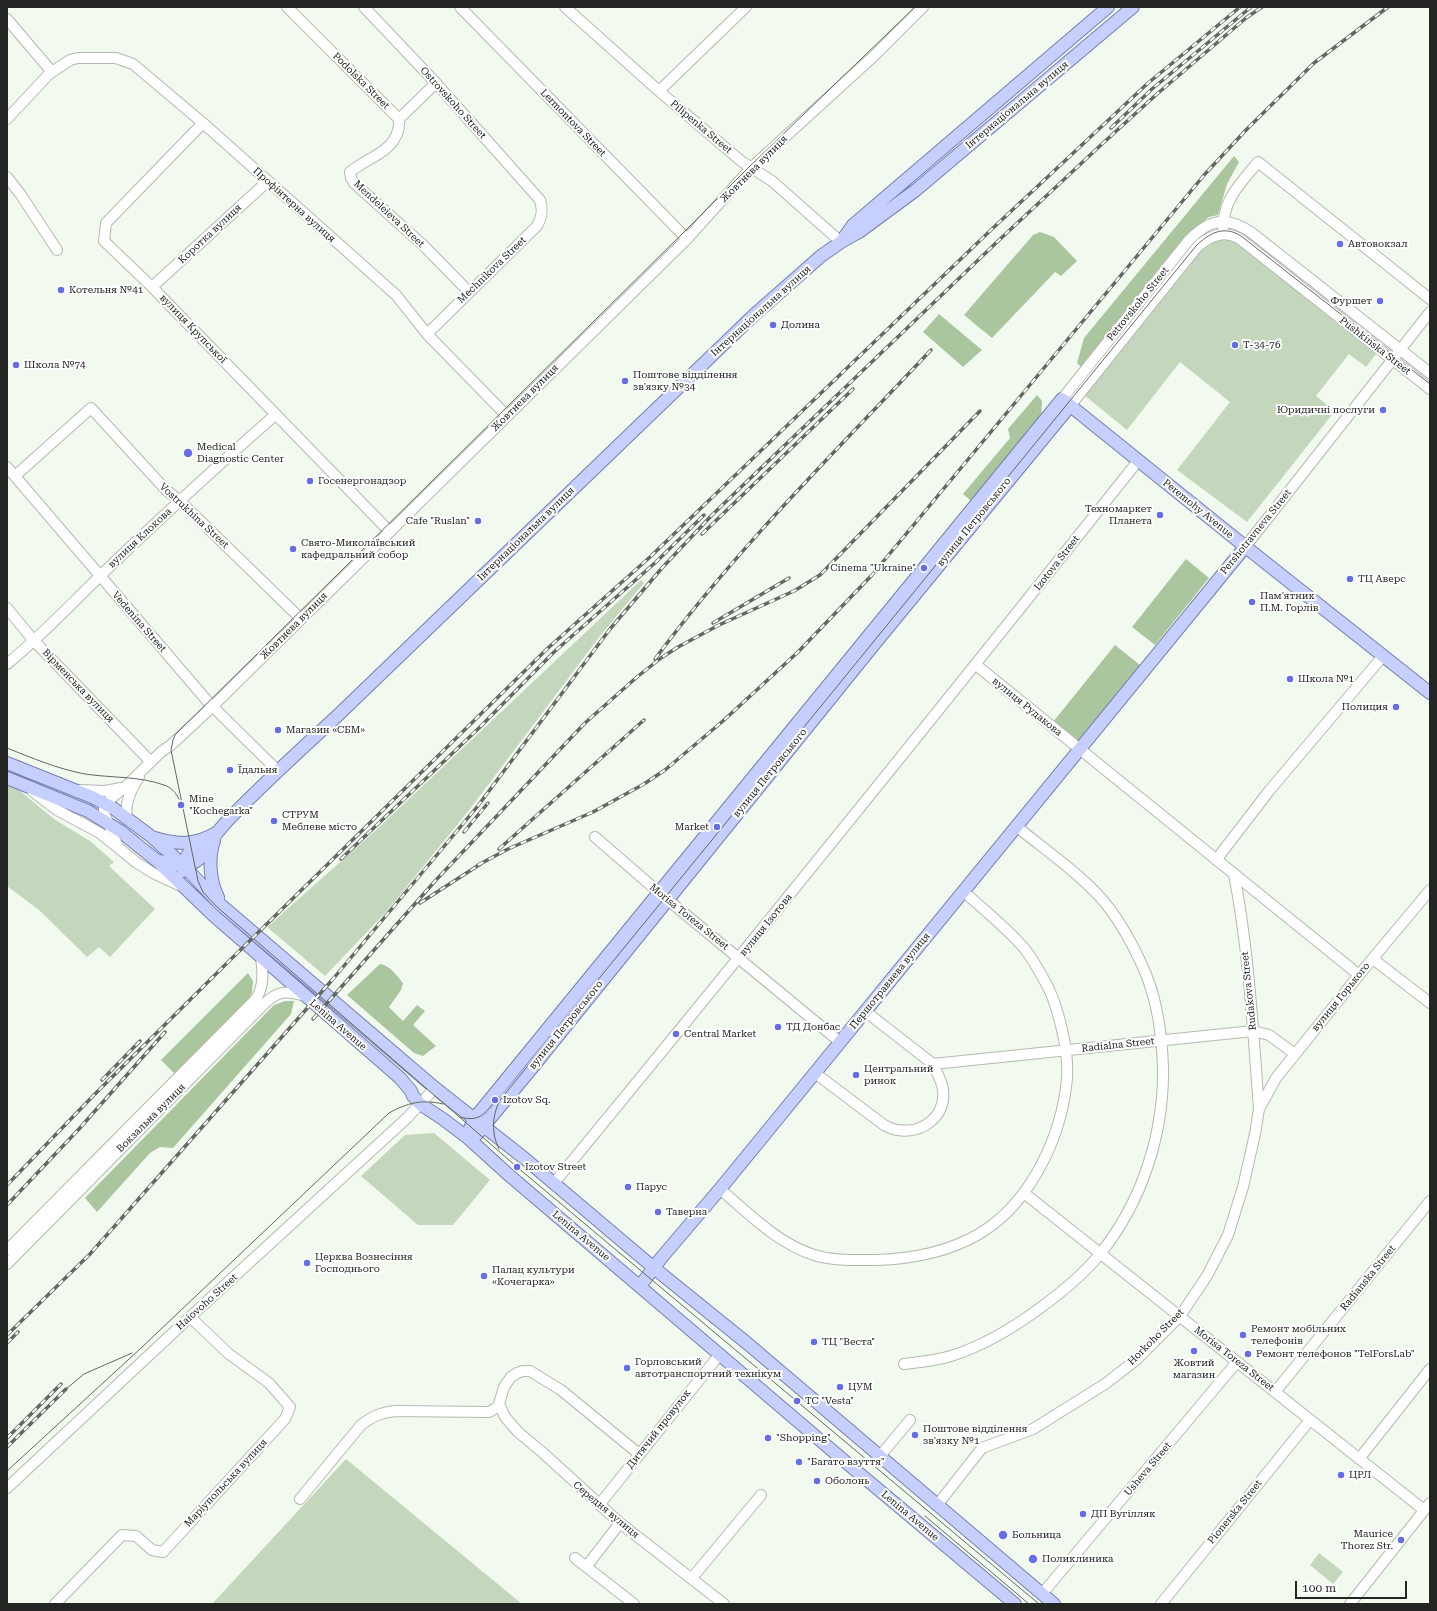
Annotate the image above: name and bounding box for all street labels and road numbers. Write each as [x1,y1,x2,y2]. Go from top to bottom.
street label: Podolska Street [330,50,392,112]
street label: Інтернаціональна вулиця [963,59,1071,151]
street label: Ostrovskoho Street [417,65,489,141]
street label: Lermontova Street [538,87,608,159]
street label: Pilipenka Street [668,98,734,156]
street label: Жовтнева вулиця [718,133,790,205]
street label: Профінтерна вулиця [250,165,338,245]
street label: Mendeleieva Street [351,178,427,250]
street label: Коротка вулиця [176,202,244,266]
street label: Mechnikova Street [455,234,529,306]
street label: Інтернаціональна вулиця [709,263,813,359]
street label: Petrovskoho Street [1104,265,1172,343]
street label: вулиця Крупської [157,292,229,366]
street label: Pushkinska Street [1337,314,1413,378]
street label: Жовтнева вулиця [489,362,561,434]
street label: вулиця Петровського [934,475,1014,569]
street label: Peremohy Avenue [1160,477,1236,541]
street label: Vostrukhina Street [157,481,231,551]
street label: Інтернаціональна вулиця [475,484,577,584]
street label: Pershotravneva Street [1218,487,1294,577]
street label: вулиця Клокова [106,506,174,570]
street label: Izotova Street [1032,533,1082,593]
street label: Vedenina Street [109,589,169,655]
street label: Жовтнева вулиця [258,590,330,662]
street label: Вірменська вулиця [40,647,116,725]
street label: вулиця Рудакова [990,675,1064,739]
street label: вулиця Петровського [730,726,810,820]
street label: Morisa Toreza Street [647,881,731,953]
street label: вулиця Ізотова [737,891,795,959]
street label: Першотравнева вулиця [847,930,933,1032]
street label: Rudakova Street [1239,951,1259,1031]
street label: вулиця Горького [1309,960,1373,1034]
street label: вулиця Петровського [526,978,606,1072]
street label: Lenina Avenue [307,997,369,1053]
street label: Radialna Street [1081,1035,1155,1055]
street label: Вокзальна вулиця [114,1081,188,1155]
street label: Lenina Avenue [550,1208,612,1264]
street label: Radianska Street [1338,1243,1398,1313]
street label: Haiovoho Street [174,1271,240,1333]
street label: Horkoho Street [1125,1306,1187,1368]
street label: Morisa Toreza Street [1191,1324,1277,1394]
street label: Дитячий провулок [624,1387,694,1471]
street label: Маріупольська вулиця [182,1436,270,1530]
street label: Usheva Street [1122,1440,1174,1498]
street label: Pionerska Street [1205,1477,1265,1547]
street label: Середня вулиця [571,1479,641,1541]
street label: Lenina Avenue [879,1488,941,1544]

